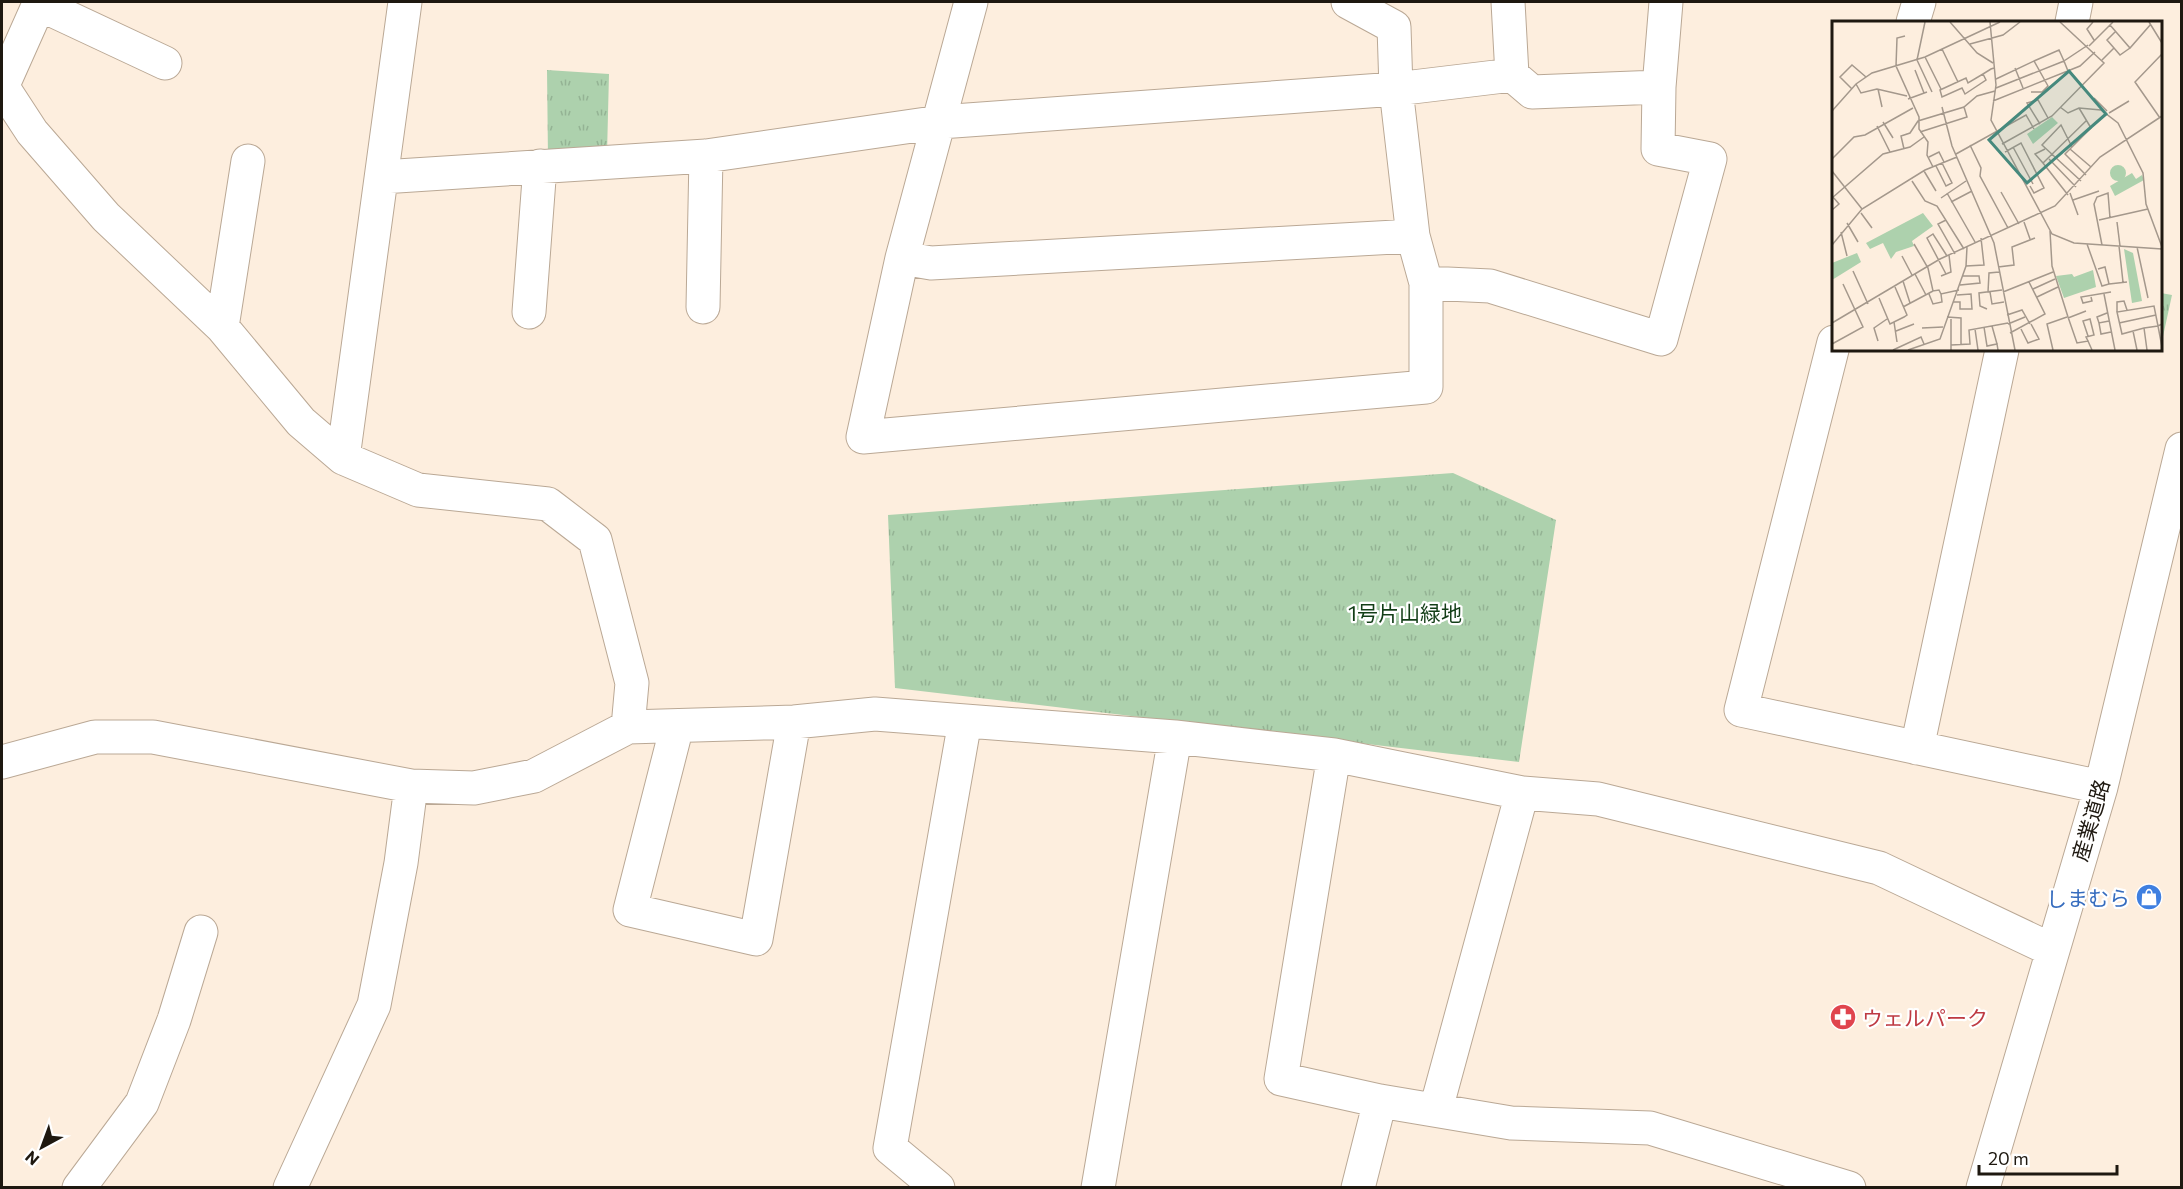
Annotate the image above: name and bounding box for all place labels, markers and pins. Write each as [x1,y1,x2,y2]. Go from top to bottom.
shop icon: しまむら [2134,882,2164,912]
place label: しまむら [2046,885,2130,910]
pharmacy icon: ウェルパーク [1828,1002,1858,1032]
place label: ウェルパーク [1862,1005,1988,1030]

